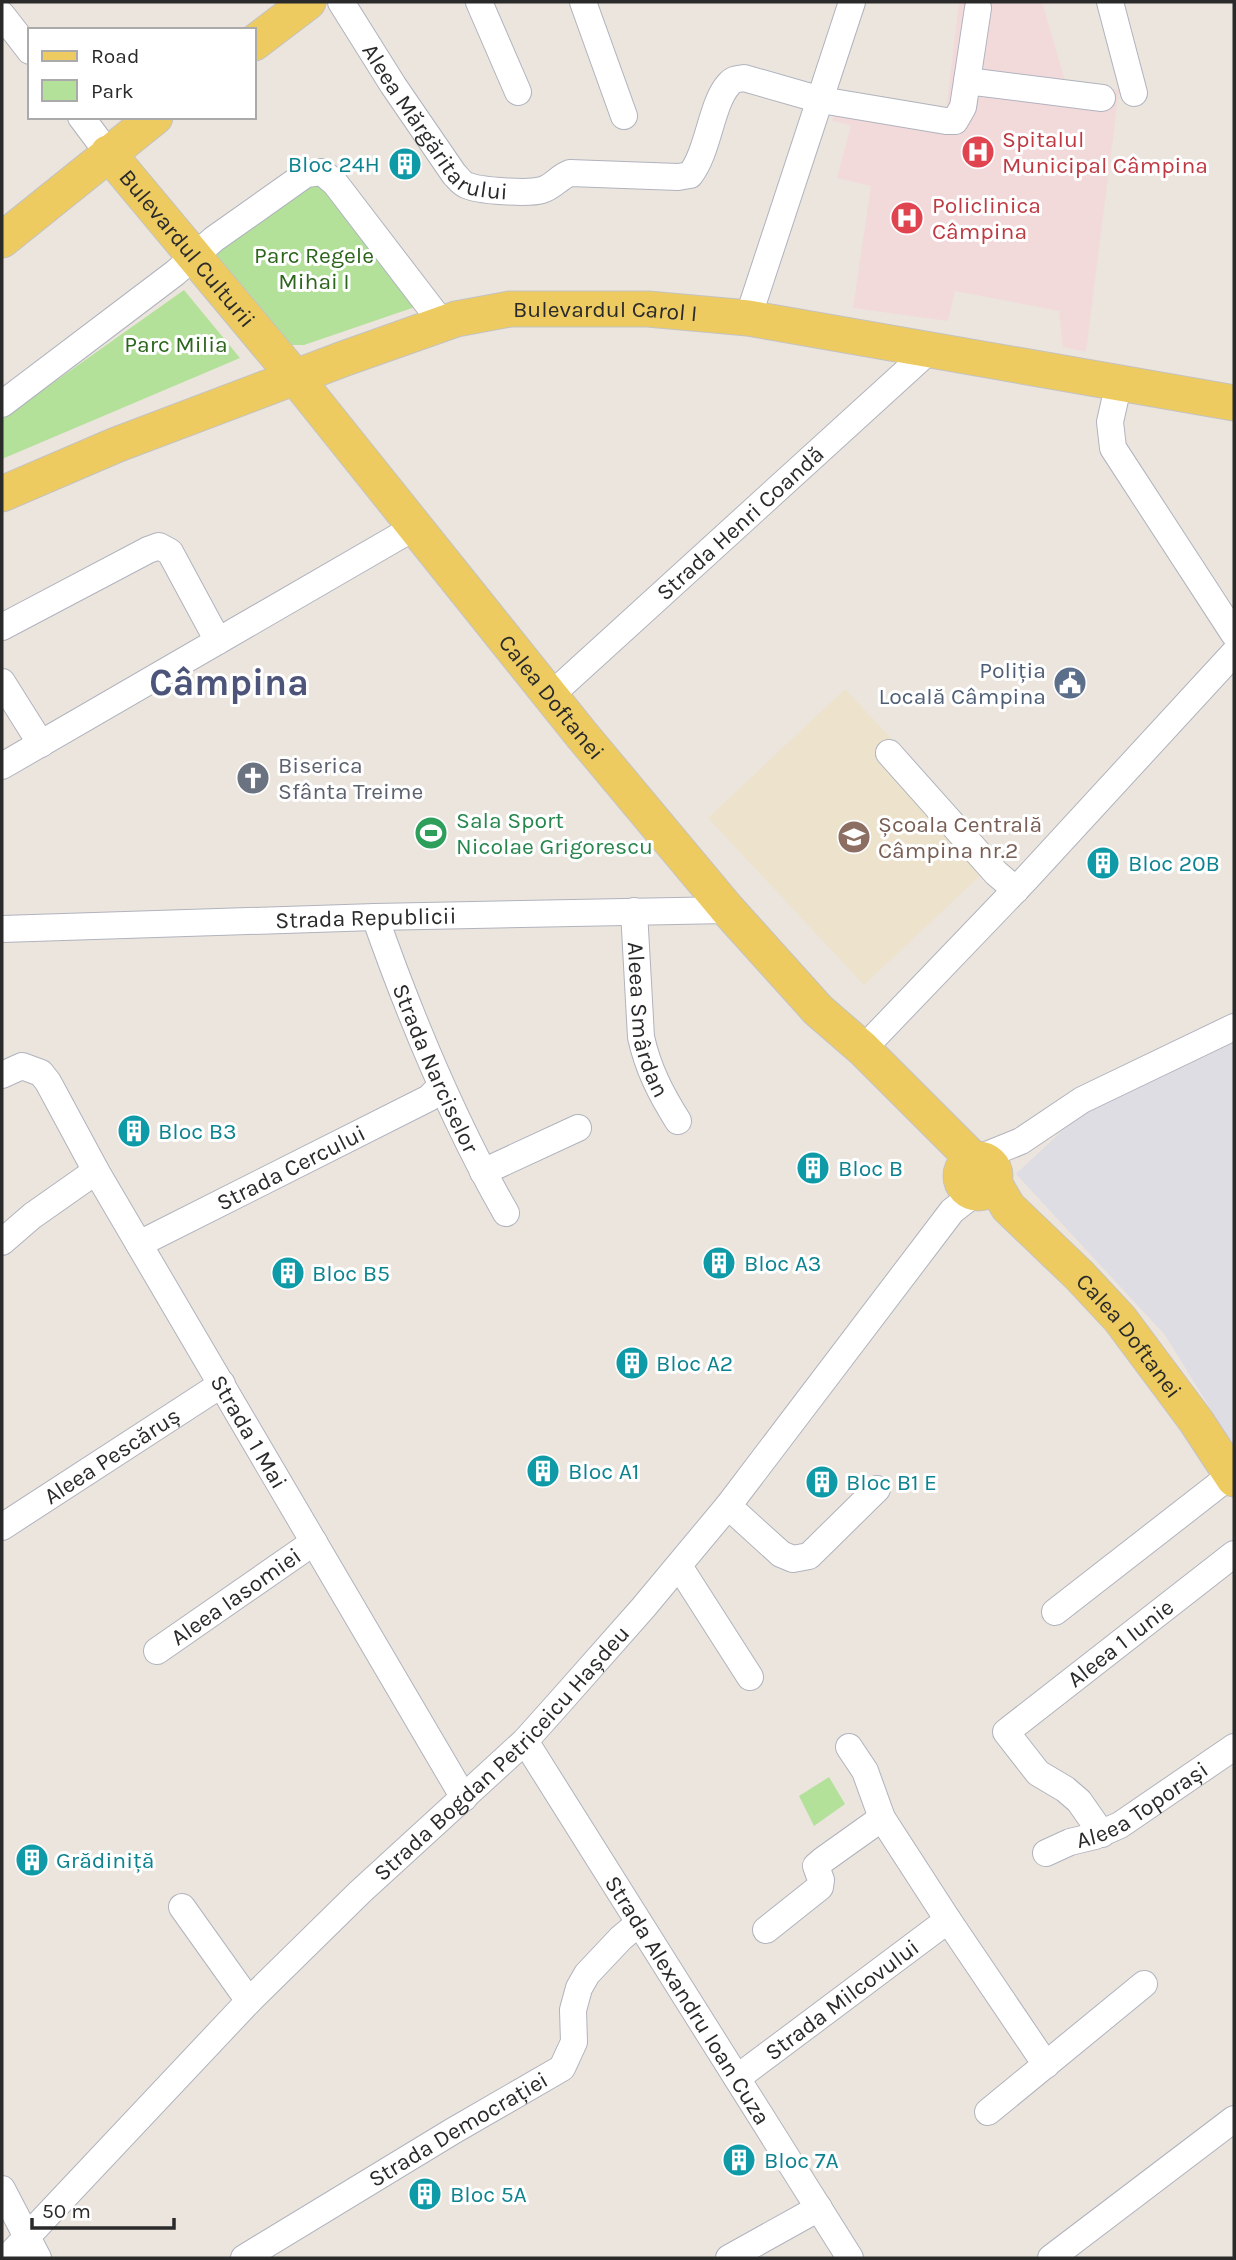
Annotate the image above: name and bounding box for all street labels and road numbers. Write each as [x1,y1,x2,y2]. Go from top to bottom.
street label: Aleea Mărgăritarului [356,39,508,205]
street label: Bulevardul Culturii [113,164,261,333]
street label: Bulevardul Carol I [513,296,699,327]
street label: Strada Henri Coandă [651,440,830,606]
street label: Calea Doftanei [493,629,610,765]
street label: Strada Republicii [275,902,457,934]
street label: Aleea Smârdan [622,941,675,1102]
street label: Strada Narciselor [387,980,485,1158]
street label: Strada Cercului [212,1119,370,1217]
street label: Calea Doftanei [1070,1268,1187,1404]
street label: Strada 1 Mai [205,1370,292,1494]
street label: Aleea Pescăruș [39,1402,185,1510]
street label: Aleea Iasomiei [166,1542,306,1651]
street label: Aleea 1 Iunie [1062,1593,1179,1693]
street label: Strada Bogdan Petriceicu Hașdeu [368,1620,635,1887]
street label: Aleea Toporași [1074,1756,1213,1854]
street label: Strada Alexandru Ioan Cuza [599,1871,776,2130]
street label: Strada Milcovului [760,1934,924,2066]
street label: Strada Democrației [364,2066,553,2193]

